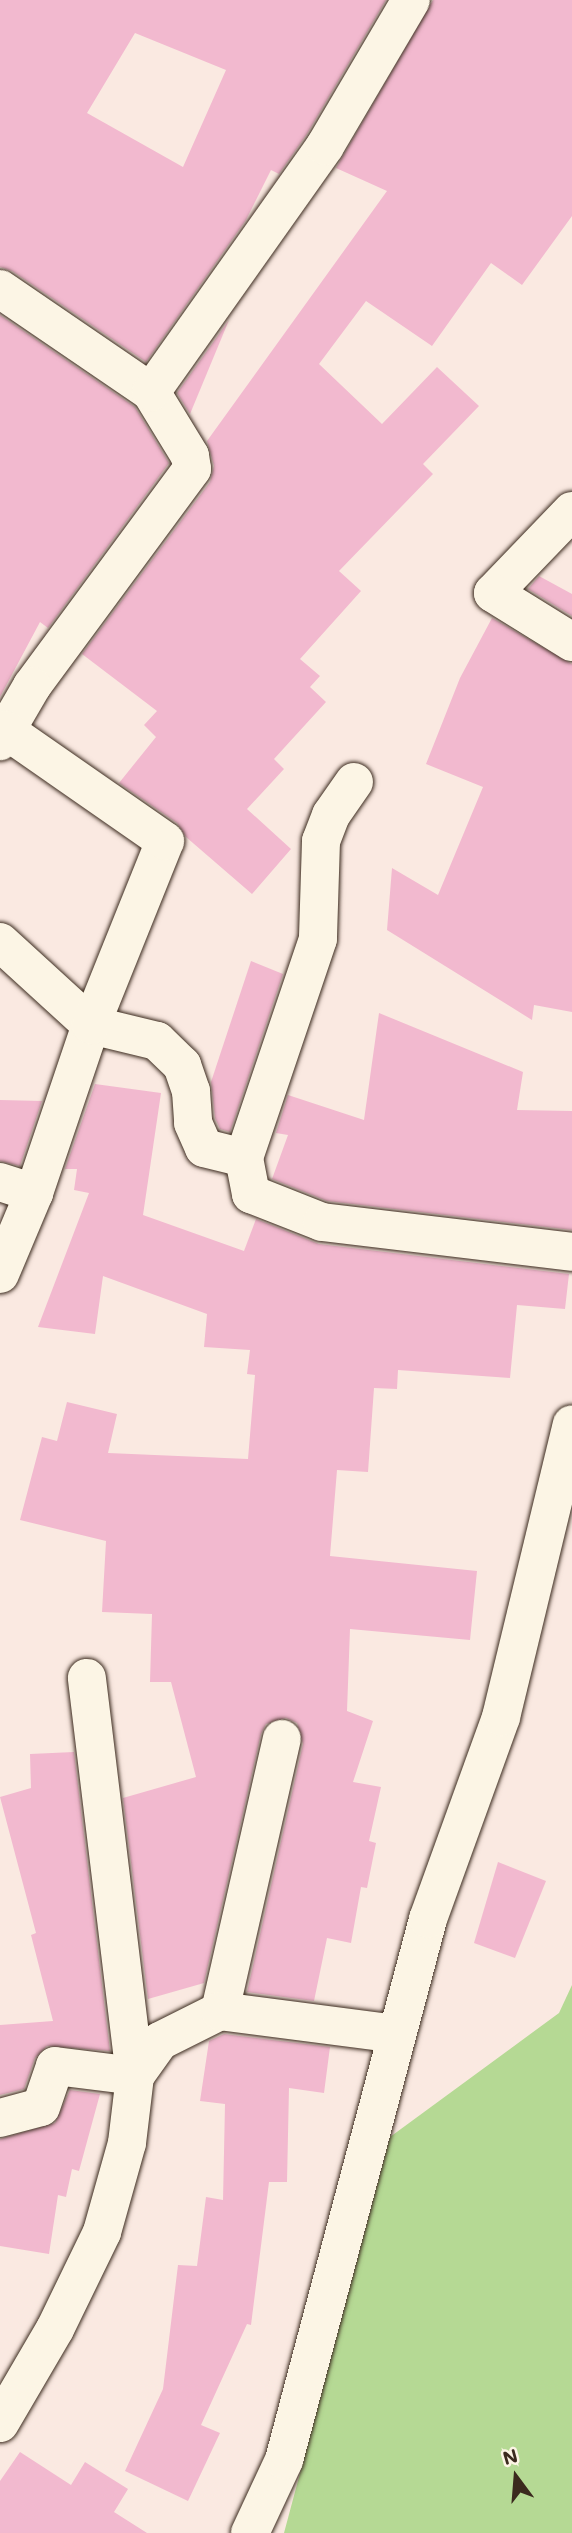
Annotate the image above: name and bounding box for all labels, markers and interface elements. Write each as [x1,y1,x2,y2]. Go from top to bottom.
north arrow [481,2442,551,2512]
text: N [500,2442,520,2470]

